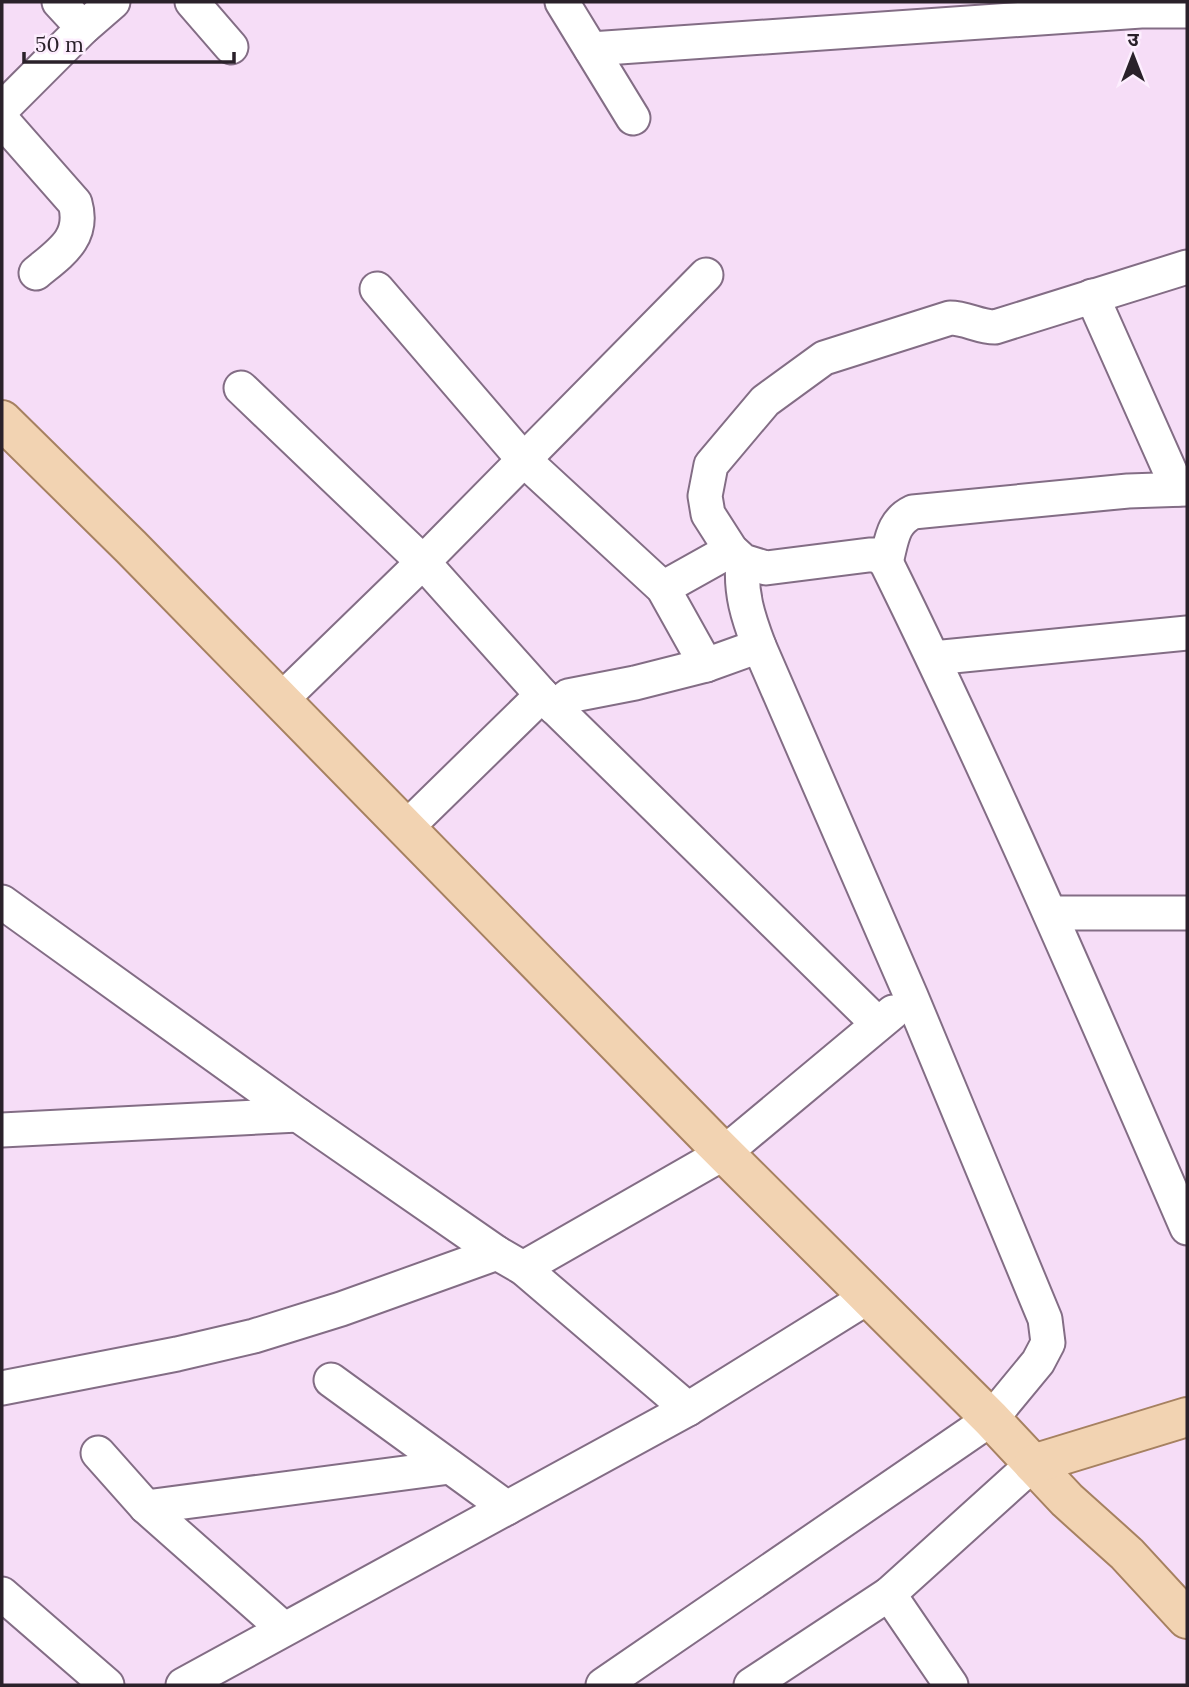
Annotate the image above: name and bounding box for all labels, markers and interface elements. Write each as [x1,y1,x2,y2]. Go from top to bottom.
scale bar [24,21,234,65]
north arrow [1098,21,1168,91]
text: उ [1127,27,1139,51]
text: 50 m [35,31,84,58]

